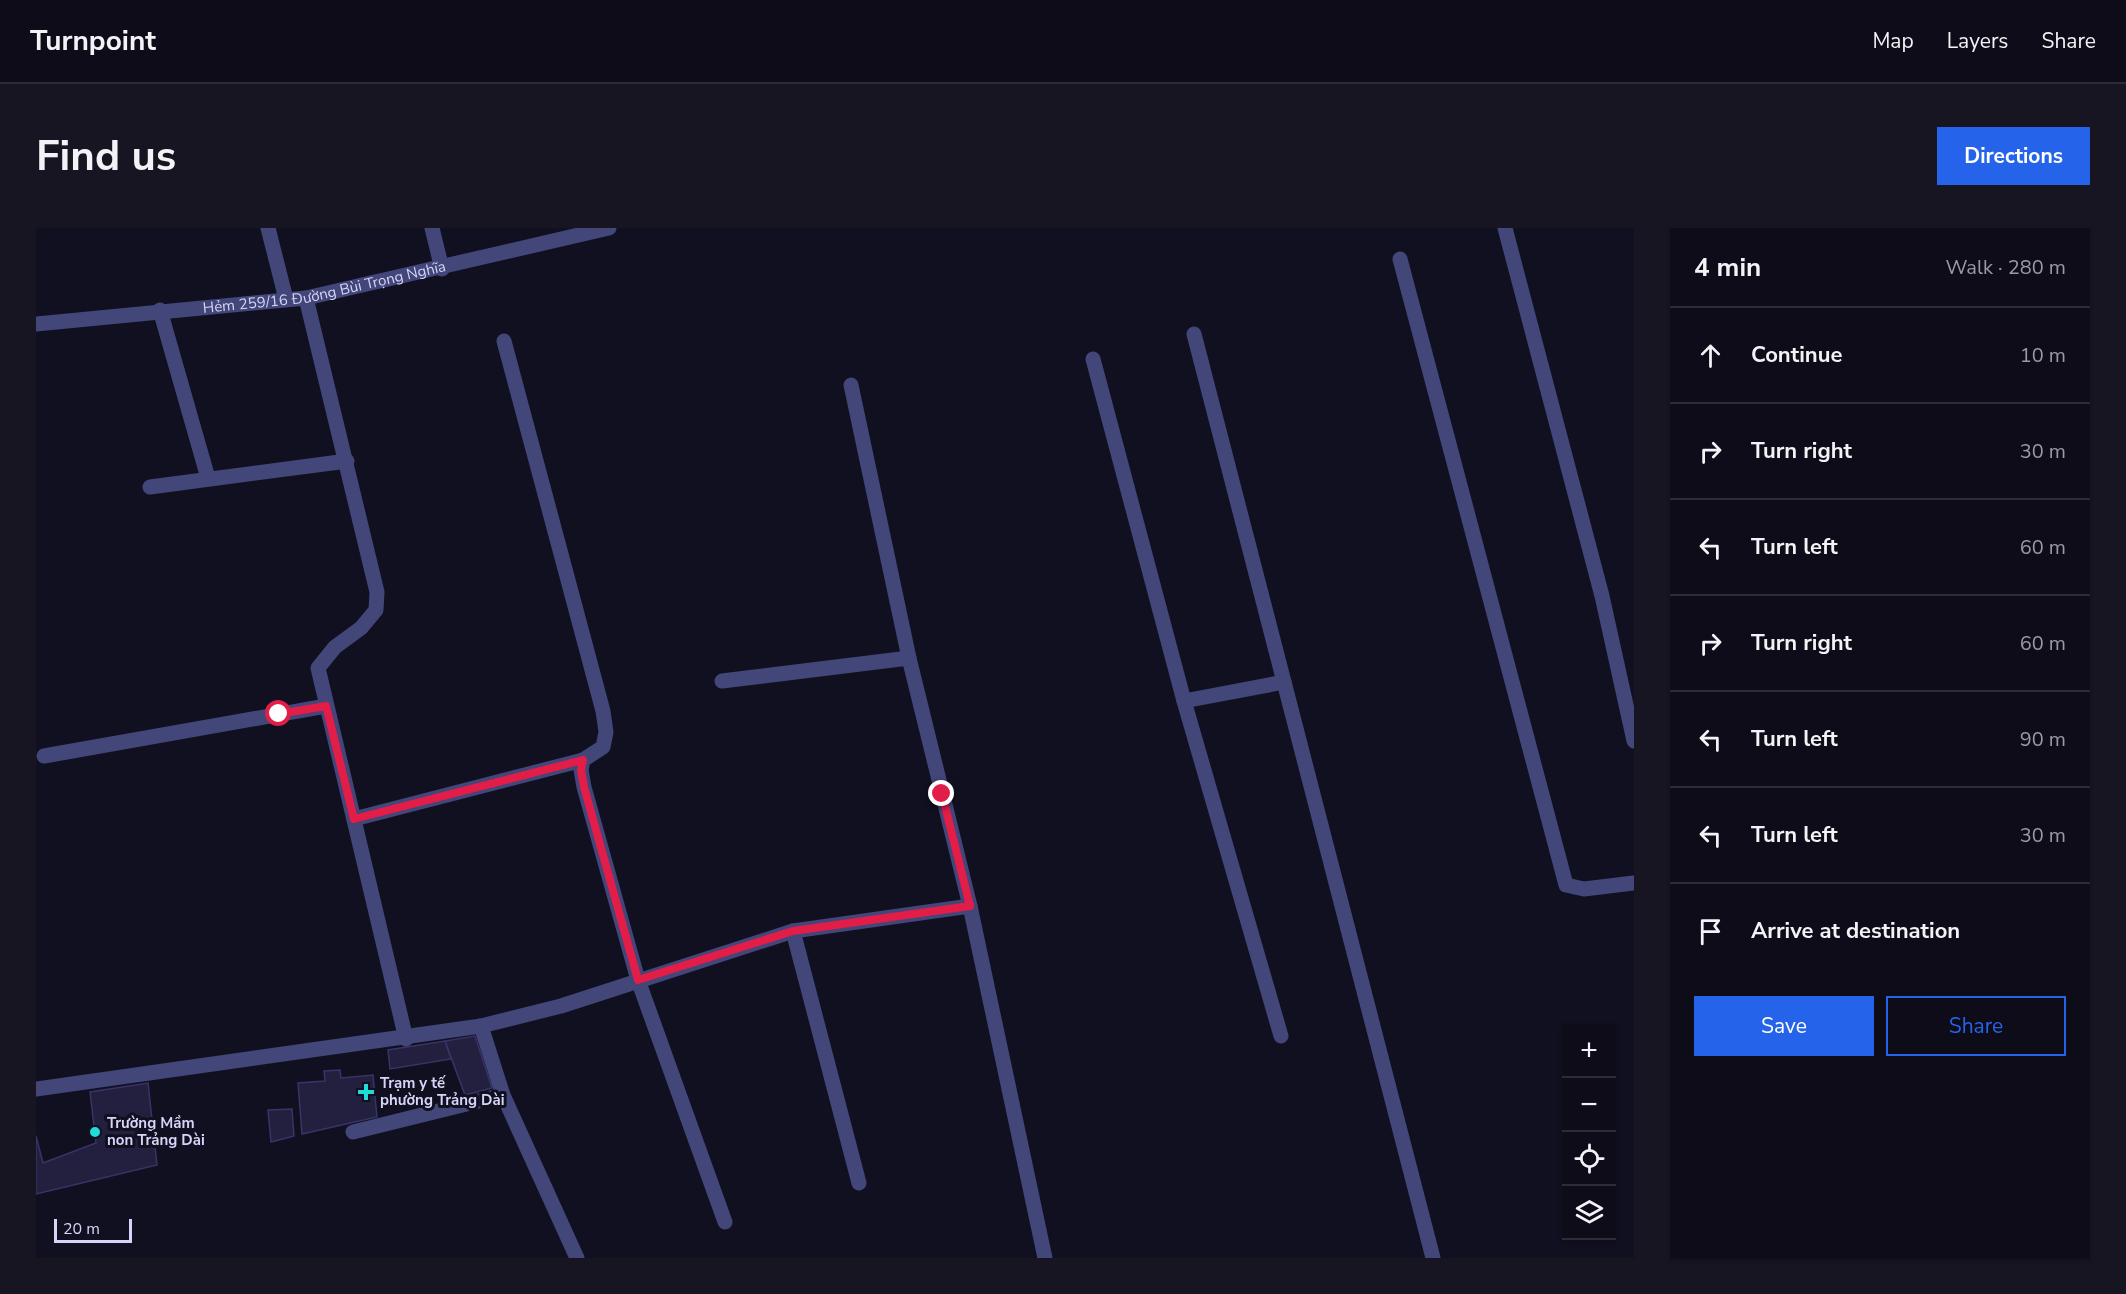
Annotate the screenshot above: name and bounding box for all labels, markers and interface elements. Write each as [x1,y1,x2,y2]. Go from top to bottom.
text: Turnpoint [30,22,156,60]
text: Map [1872,27,1914,55]
text: Layers [1947,27,2008,55]
text: Share [2041,27,2096,55]
button: Directions [1937,127,2090,185]
text: Find us [36,128,176,185]
text: 4 min [1694,250,1761,285]
text: Walk · 280 m [1946,254,2066,281]
street label: Hẻm 259/16 Đường Bùi Trọng Nghĩa [202,256,448,318]
icon: ahead [1694,339,1727,372]
text: Continue [1751,340,1842,370]
text: 10 m [2020,342,2066,369]
icon: right [1694,435,1727,468]
text: Turn right [1751,436,1852,466]
text: 30 m [2020,438,2066,465]
icon: left [1694,531,1727,564]
text: Turn left [1751,532,1838,562]
text: 60 m [2020,534,2066,561]
icon: right [1694,627,1727,660]
text: Turn right [1751,628,1852,658]
text: 60 m [2020,630,2066,657]
route start [265,700,291,726]
icon: left [1694,723,1727,756]
text: Turn left [1751,724,1838,754]
text: 90 m [2020,726,2066,753]
route end [928,780,954,806]
icon: left [1694,819,1727,852]
text: Turn left [1751,820,1838,850]
text: 30 m [2020,822,2066,849]
icon: arrive [1694,915,1727,948]
text: Arrive at destination [1751,916,1960,946]
button: Save [1694,996,1874,1056]
button: Share [1886,996,2066,1056]
map controls [1562,1024,1616,1240]
button: + [1562,1024,1616,1078]
place label: Trạm y tế phường Trảng Dài [380,1073,505,1110]
button: − [1562,1078,1616,1132]
marker: Trạm y tế phường Trảng Dài [357,1083,375,1101]
place label: Trường Mầm non Trảng Dài [107,1113,205,1150]
marker: Trường Mầm non Trảng Dài [88,1125,102,1139]
button: locate [1562,1132,1616,1186]
button: layers [1562,1186,1616,1240]
scale bar [54,1216,132,1244]
text: 20 m [63,1218,100,1240]

